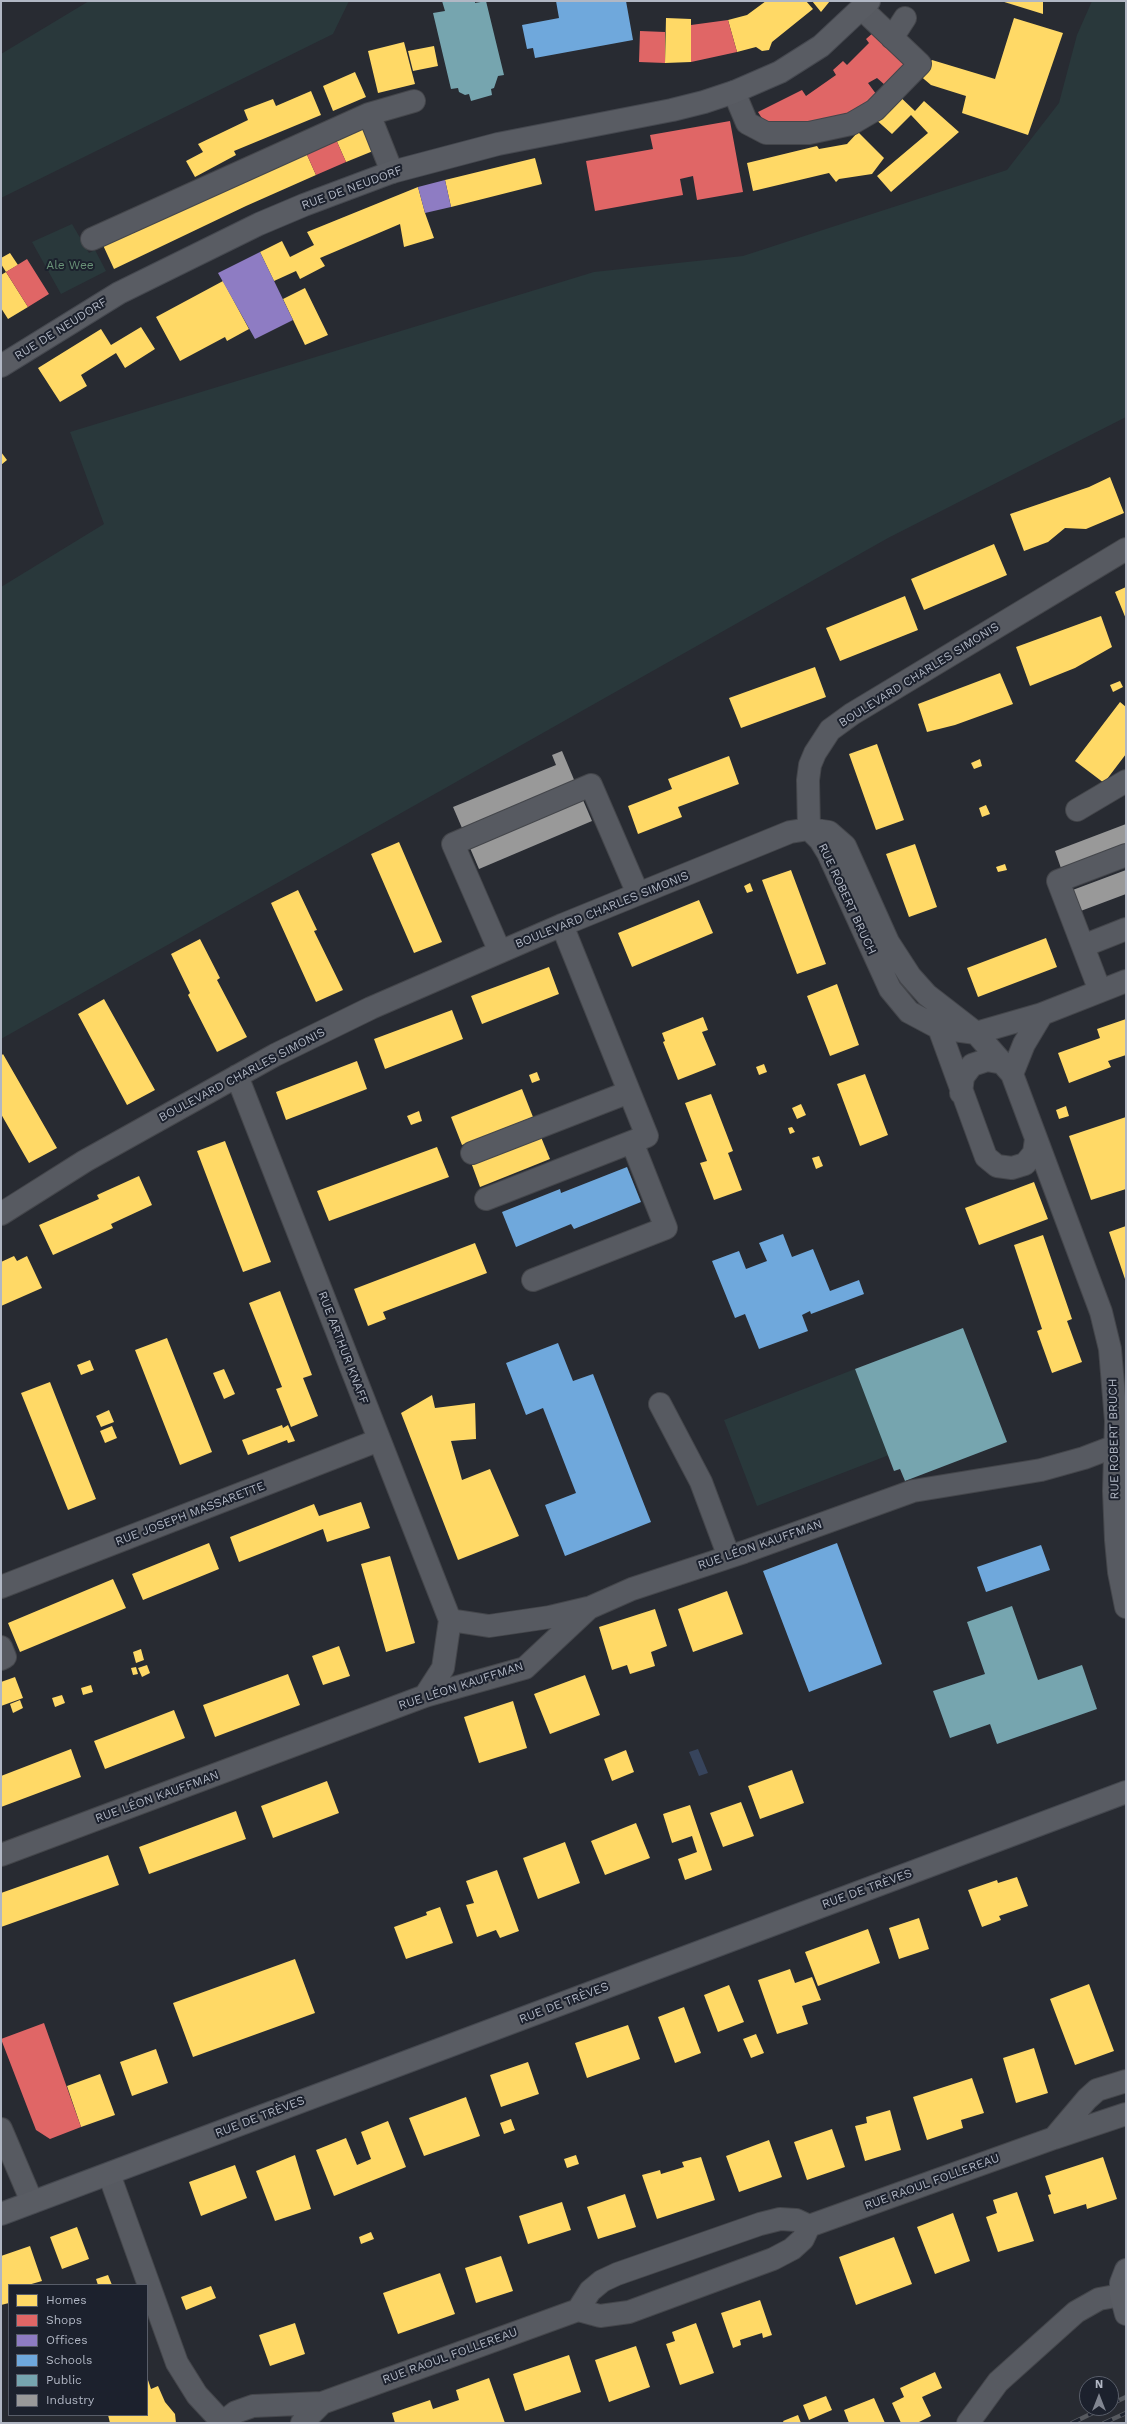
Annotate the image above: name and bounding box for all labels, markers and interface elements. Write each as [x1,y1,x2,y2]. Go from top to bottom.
street label: RUE DE NEUDORF [299,163,405,213]
park label: Ale Wee [46,258,94,272]
street label: RUE DE NEUDORF [12,295,110,363]
street label: BOULEVARD CHARLES SIMONIS [836,620,1002,730]
street label: RUE ROBERT BRUCH [815,841,879,957]
street label: BOULEVARD CHARLES SIMONIS [513,869,691,951]
street label: BOULEVARD CHARLES SIMONIS [157,1025,327,1125]
street label: RUE ARTHUR KNAFF [315,1290,371,1406]
street label: RUE ROBERT BRUCH [1106,1378,1122,1500]
street label: RUE JOSEPH MASSARETTE [113,1479,267,1549]
street label: RUE LÉON KAUFFMAN [696,1517,824,1573]
street label: RUE LÉON KAUFFMAN [397,1659,525,1713]
street label: RUE LÉON KAUFFMAN [93,1768,221,1826]
street label: RUE DE TRÈVES [820,1866,914,1912]
street label: RUE DE TRÈVES [517,1979,611,2027]
street label: RUE DE TRÈVES [213,2093,307,2141]
street label: RUE RAOUL FOLLEREAU [863,2151,1001,2213]
legend [8,2284,148,2416]
text: Homes [46,2293,87,2307]
text: Shops [46,2313,82,2327]
street label: RUE RAOUL FOLLEREAU [381,2325,519,2387]
text: Offices [46,2333,88,2347]
text: Schools [46,2353,92,2367]
text: Public [46,2373,82,2387]
north arrow [1079,2376,1119,2416]
text: N [1095,2378,1103,2391]
text: Industry [46,2393,94,2407]

